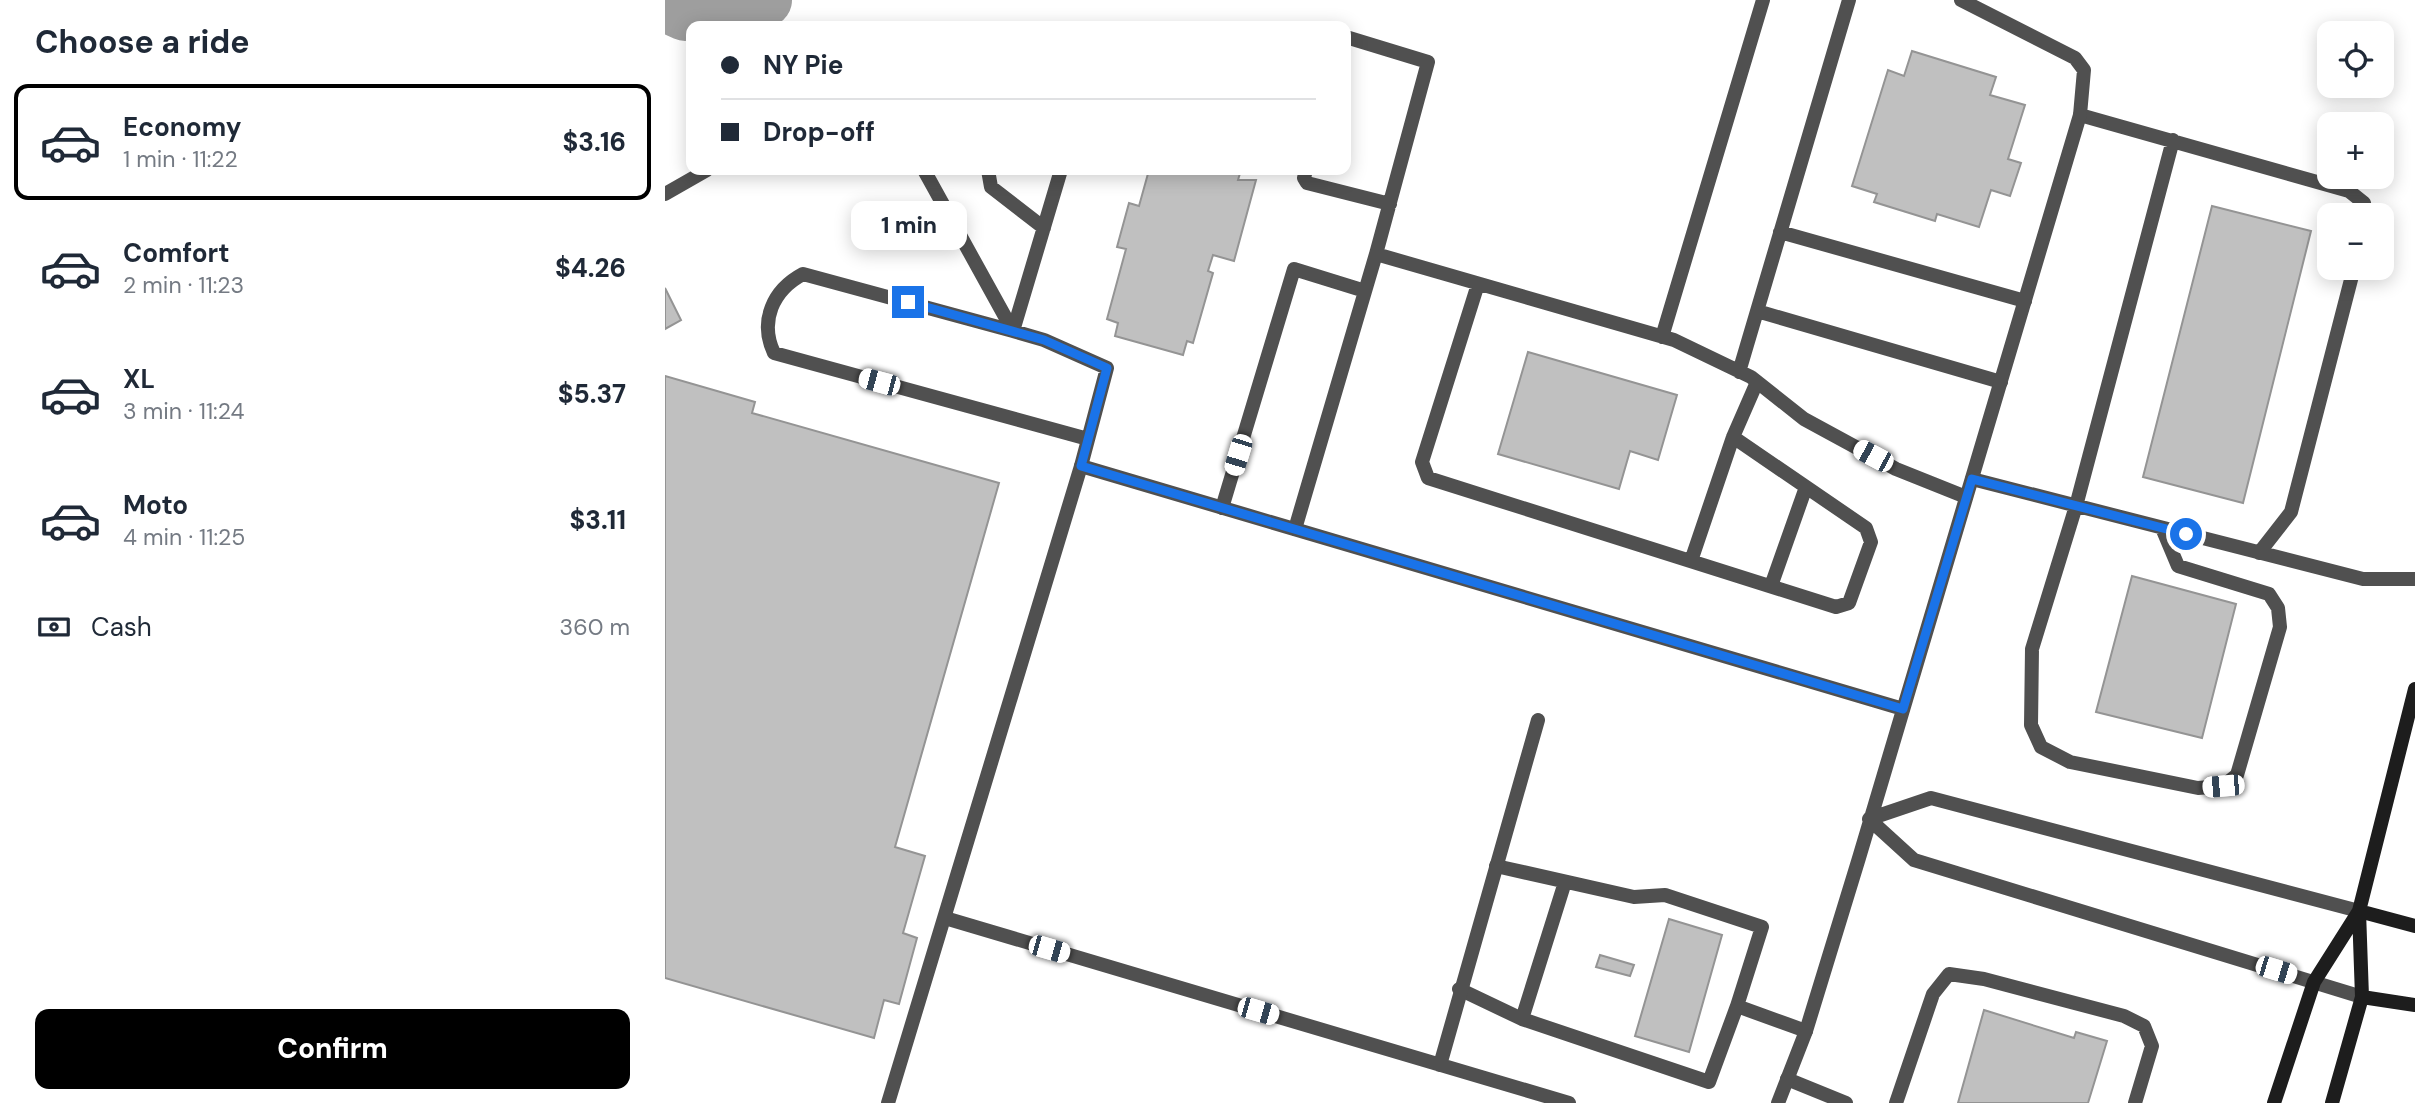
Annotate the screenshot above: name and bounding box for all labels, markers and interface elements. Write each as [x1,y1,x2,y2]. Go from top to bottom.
text: Choose a ride [35,21,250,63]
map controls [2317,21,2394,280]
button: locate [2317,21,2394,98]
text: NY Pie [763,48,843,82]
text: Economy [123,110,241,144]
icon: car [39,111,102,174]
button: + [2317,112,2394,189]
text: Drop-off [763,115,875,149]
text: $3.16 [563,125,626,159]
text: 1 min · 11:22 [123,144,238,174]
callout: 1 min [850,201,966,250]
button: − [2317,203,2394,280]
text: 1 min [881,210,937,240]
text: Comfort [123,236,229,270]
icon: car [39,237,102,300]
text: $4.26 [555,251,626,285]
text: 2 min · 11:23 [123,270,244,300]
route end [892,286,924,318]
text: XL [123,362,155,396]
icon: car [39,363,102,426]
car [856,366,903,398]
text: $5.37 [558,377,626,411]
text: 3 min · 11:24 [123,396,245,426]
car [1222,432,1255,478]
car [1850,437,1897,475]
text: Moto [123,488,188,522]
icon: car [39,489,102,552]
text: $3.11 [570,503,626,537]
route start [2170,518,2202,550]
text: 4 min · 11:25 [123,522,245,552]
icon: cash [35,608,73,646]
text: Cash [91,610,152,644]
text: 360 m [560,612,630,642]
car [2202,774,2245,798]
car [1026,933,1073,965]
car [2253,954,2300,986]
car [1235,995,1282,1027]
button: Confirm [35,1009,630,1089]

